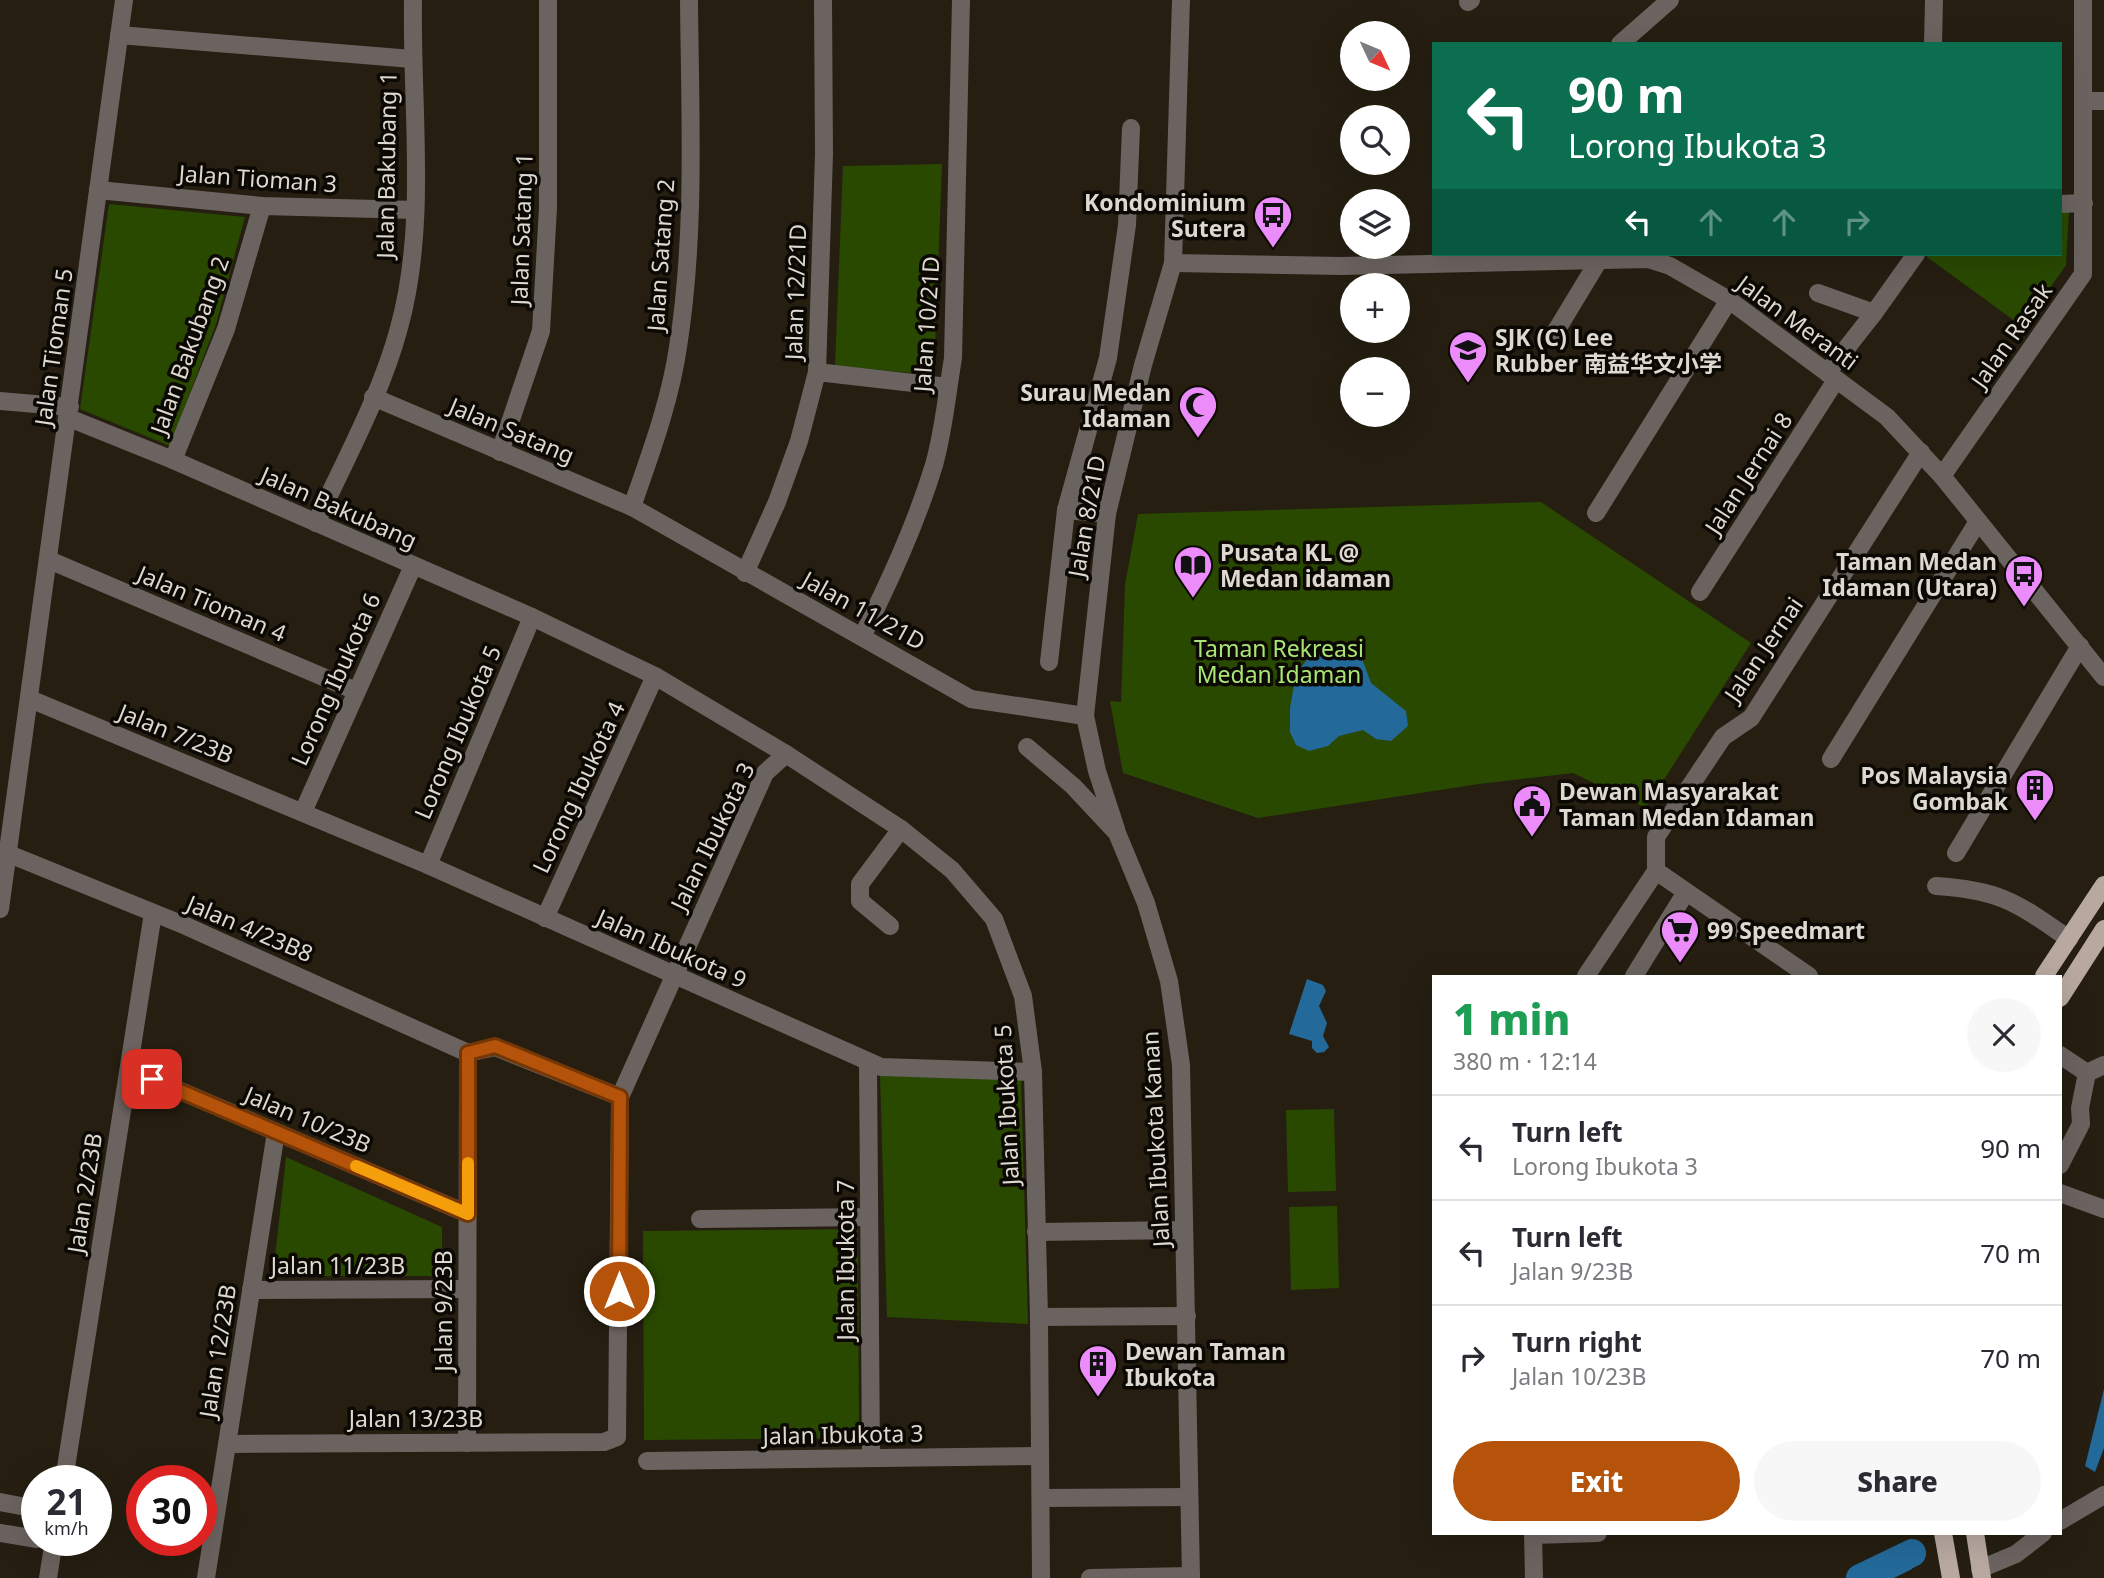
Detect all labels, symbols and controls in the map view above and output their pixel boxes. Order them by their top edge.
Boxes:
north arrow [1340,21,1410,91]
map controls [1340,21,1410,427]
text: 90 m [1568,61,1685,127]
icon: left [1453,70,1544,161]
street label: Jalan Bakubang 1 [368,71,404,261]
button: search [1340,105,1410,175]
text: Lorong Ibukota 3 [1568,124,1827,167]
street label: Jalan Satang 1 [502,152,540,308]
street label: Jalan Tioman 3 [176,156,338,199]
street label: Jalan Satang 2 [639,178,681,334]
place label: Kondominium Sutera [1084,186,1246,244]
button: layers [1340,189,1410,259]
bus stop icon: Kondominium Sutera [1252,194,1294,249]
icon: left [1619,203,1657,241]
icon: ahead [1692,203,1730,241]
icon: ahead [1765,203,1803,241]
icon: right [1838,203,1876,241]
street label: Jalan 12/21D [777,223,813,363]
street label: Jalan Bakubang 2 [141,252,236,440]
street label: Jalan 10/21D [905,255,947,395]
street label: Jalan Tioman 5 [26,266,80,430]
street label: Jalan Meranti [1729,266,1865,377]
button: + [1340,273,1410,343]
street label: Jalan Rasak [1962,275,2059,396]
place label: SJK (C) Lee Rubber 南益华文小学 [1495,321,1722,379]
school or university icon: SJK (C) Lee Rubber 南益华文小学 [1447,329,1489,384]
button: − [1340,357,1410,427]
place label: Surau Medan Idaman [1020,376,1171,434]
mosque icon: Surau Medan Idaman [1177,384,1219,439]
street label: Jalan Satang [443,388,580,471]
street label: Jalan Jernai 8 [1696,406,1799,542]
street label: Jalan 8/21D [1059,453,1112,581]
street label: Jalan Bakubang [254,457,422,556]
place label: Pusata KL @ Medan idaman [1220,536,1391,594]
library icon: Pusata KL @ Medan idaman [1172,544,1214,599]
place label: Taman Medan Idaman (Utara) [1822,545,1997,603]
bus stop icon: Taman Medan Idaman (Utara) [2003,553,2045,608]
street label: Jalan Tioman 4 [131,557,291,649]
street label: Jalan 11/21D [795,562,931,657]
street label: Lorong Ibukota 6 [283,588,387,770]
street label: Jalan Jernai [1715,590,1810,709]
park label: Taman Rekreasi Medan Idaman [1194,632,1364,690]
street label: Lorong Ibukota 5 [406,640,508,824]
street label: Jalan 7/23B [112,695,238,771]
street label: Lorong Ibukota 4 [524,696,632,878]
street label: Jalan Ibukota 3 [661,757,762,917]
place label: Pos Malaysia Gombak [1860,759,2009,817]
building icon: Pos Malaysia Gombak [2014,767,2056,822]
place label: Dewan Masyarakat Taman Medan Idaman [1559,775,1814,833]
public building icon: Dewan Masyarakat Taman Medan Idaman [1511,783,1553,838]
street label: Jalan 4/23B8 [180,886,318,969]
street label: Jalan Ibukota 9 [590,900,752,995]
supermarket icon: 99 Speedmart [1659,909,1701,964]
place label: 99 Speedmart [1707,914,1865,946]
text: 1 min [1453,990,1570,1047]
button: close [1967,998,2041,1072]
street label: Jalan Ibukota 5 [986,1024,1026,1188]
street label: Jalan Ibukota Kanan [1133,1030,1177,1250]
text: 380 m · 12:14 [1453,1045,1597,1077]
pin [122,1049,182,1109]
icon: arrive [133,1060,171,1098]
street label: Jalan 10/23B [238,1077,376,1160]
text: Turn left [1512,1114,1623,1150]
icon: left [1453,1129,1491,1167]
text: 90 m [1980,1130,2041,1166]
street label: Jalan 2/23B [58,1131,109,1257]
text: Lorong Ibukota 3 [1512,1150,1698,1182]
street label: Jalan Ibukota 7 [829,1180,861,1342]
text: Turn left [1512,1219,1623,1255]
icon: left [1453,1234,1491,1272]
text: 70 m [1980,1235,2041,1271]
street label: Jalan 11/23B [269,1249,405,1281]
street label: Jalan 9/23B [427,1250,459,1374]
position arrow [582,1254,656,1328]
text: Jalan 9/23B [1512,1255,1633,1287]
street label: Jalan 12/23B [190,1282,243,1422]
text: Turn right [1512,1324,1642,1360]
place label: Dewan Taman Ibukota [1125,1335,1286,1393]
icon: right [1453,1339,1491,1377]
text: 70 m [1980,1340,2041,1376]
building icon: Dewan Taman Ibukota [1077,1343,1119,1398]
text: Jalan 10/23B [1512,1360,1646,1392]
street label: Jalan 13/23B [347,1402,483,1434]
street label: Jalan Ibukota 3 [760,1417,924,1451]
button: Exit [1453,1441,1740,1521]
button: Share [1754,1441,2041,1521]
speed limit sign: 30 [126,1465,217,1556]
text: 21 [46,1478,87,1525]
text: km/h [44,1516,89,1540]

